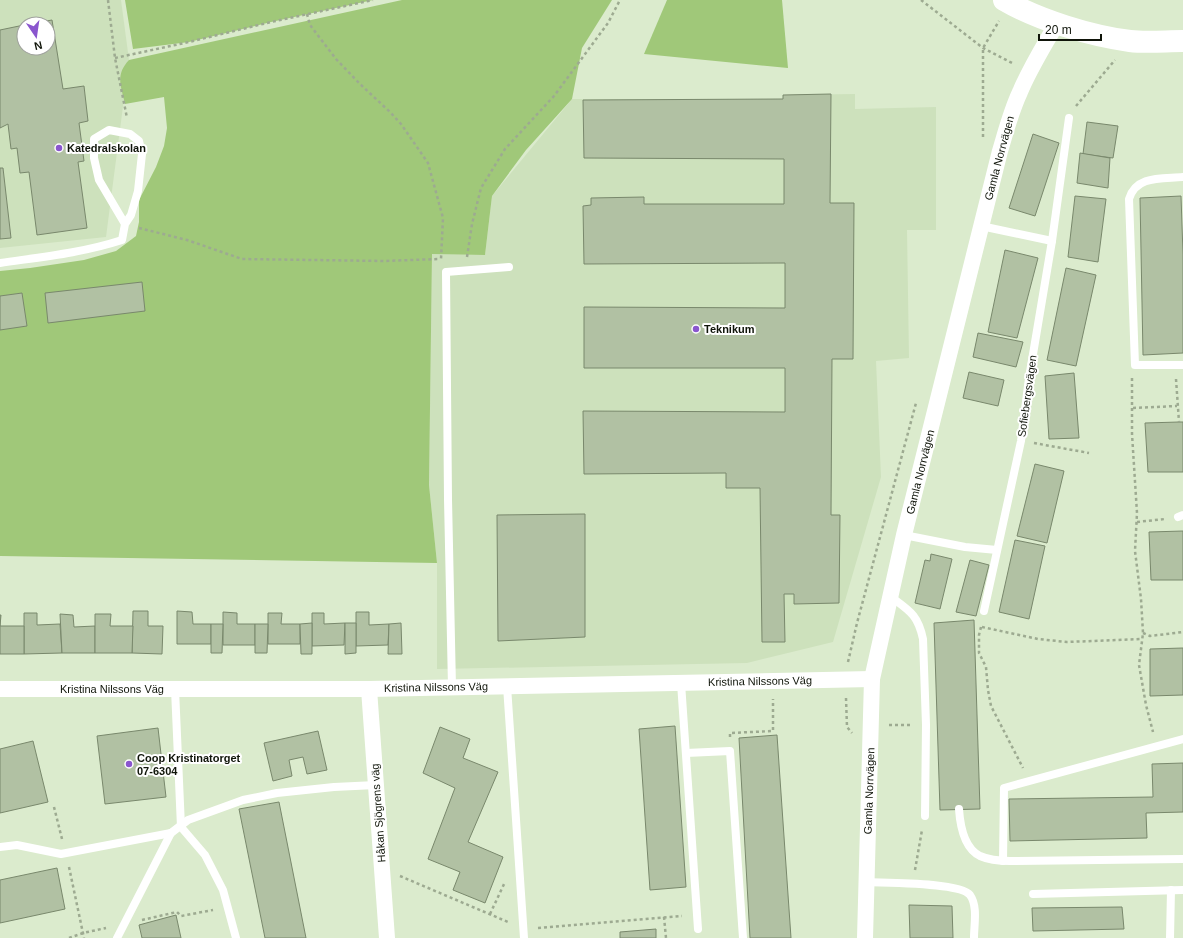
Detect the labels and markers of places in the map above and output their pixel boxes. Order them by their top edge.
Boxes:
place label: Katedralskolan [67,142,146,154]
marker: Katedralskolan [54,143,64,153]
place label: Teknikum [704,323,755,335]
marker: Teknikum [691,324,701,334]
place label: Coop Kristinatorget 07-6304 [137,752,241,777]
marker: Coop Kristinatorget 07-6304 [124,759,134,769]

